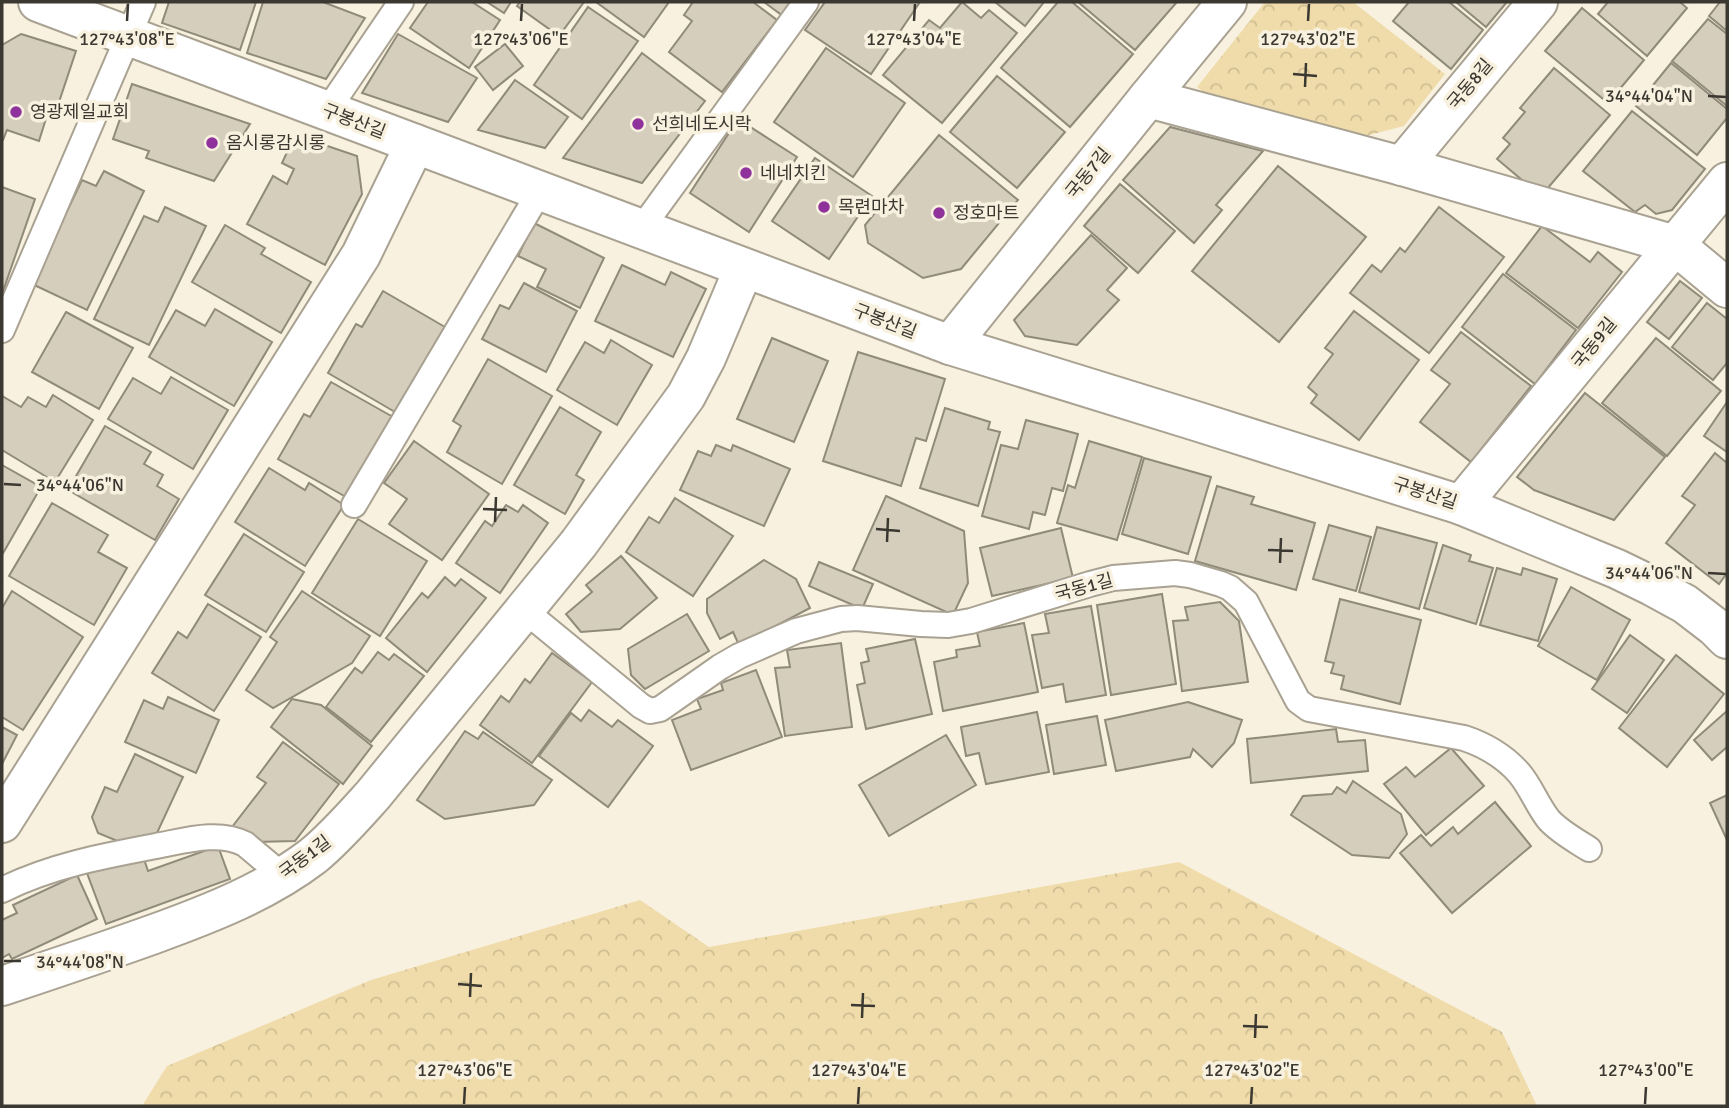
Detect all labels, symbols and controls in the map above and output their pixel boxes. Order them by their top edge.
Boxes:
text: 127°43'08"E [79,28,175,50]
text: 127°43'06"E [473,28,569,50]
text: 127°43'04"E [866,28,962,50]
text: 127°43'02"E [1260,28,1356,50]
street label: 국동8길 [1442,54,1498,114]
text: 34°44'04"N [1605,85,1693,107]
street label: 구봉산길 [319,99,389,143]
place label: 영광제일교회 [30,101,129,123]
marker: 영광제일교회 [8,104,24,120]
place label: 선희네도시락 [652,113,751,135]
marker: 선희네도시락 [630,116,646,132]
place label: 옴시롱감시롱 [226,132,325,154]
marker: 옴시롱감시롱 [204,135,220,151]
street label: 국동7길 [1061,143,1115,203]
place label: 네네치킨 [760,162,826,184]
marker: 네네치킨 [738,165,754,181]
place label: 목련마차 [838,196,905,218]
marker: 목련마차 [816,199,832,215]
place label: 정호마트 [953,202,1019,224]
marker: 정호마트 [931,205,947,221]
street label: 구봉산길 [850,299,920,343]
street label: 국동9길 [1567,313,1621,373]
street label: 구봉산길 [1390,472,1460,514]
text: 34°44'06"N [36,474,124,496]
text: 34°44'06"N [1605,562,1693,584]
street label: 국동1길 [1052,569,1116,605]
street label: 국동1길 [275,830,335,884]
text: 34°44'08"N [36,951,124,973]
text: 127°43'06"E [417,1059,513,1081]
text: 127°43'04"E [811,1059,907,1081]
text: 127°43'02"E [1204,1059,1300,1081]
text: 127°43'00"E [1598,1059,1694,1081]

